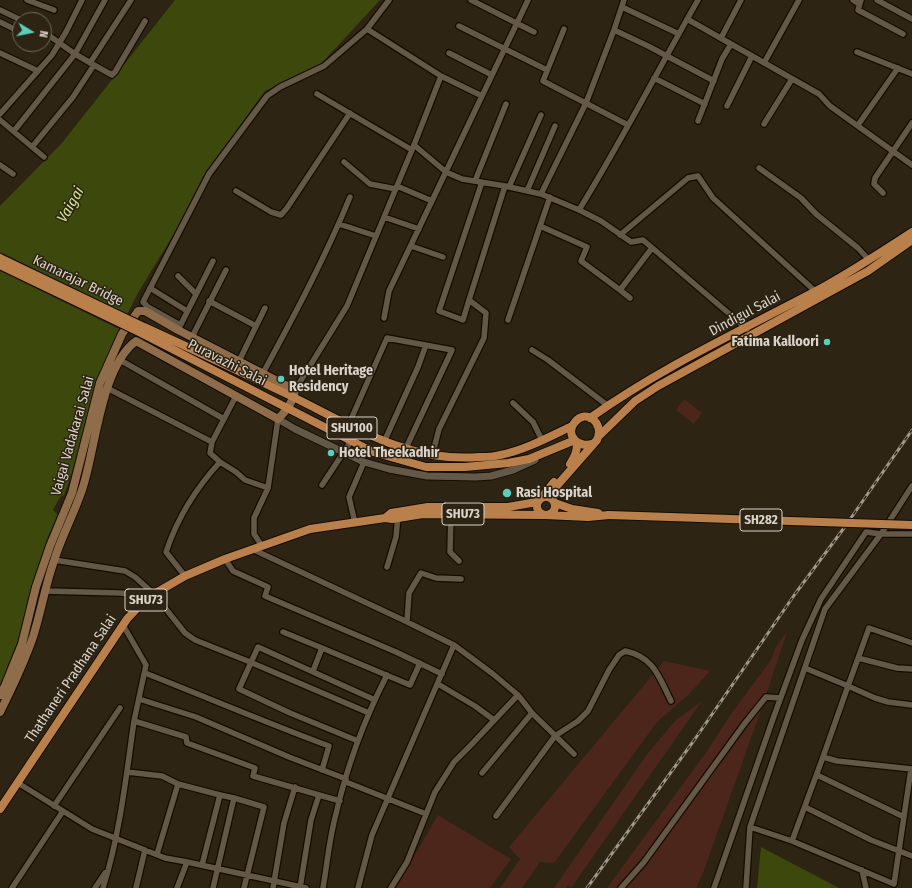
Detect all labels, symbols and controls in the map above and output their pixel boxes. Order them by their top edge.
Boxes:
north arrow [12,12,52,52]
text: N [36,30,50,38]
water label: Vaigai [54,184,88,226]
street label: Kamarajar Bridge [30,252,126,310]
street label: Dindigul Salai [706,288,784,340]
place label: Fatima Kalloori [732,334,819,350]
street label: Puravazhi Salai [185,336,269,390]
marker: Fatima Kalloori [822,337,832,347]
place label: Hotel Heritage Residency [289,363,373,396]
street label: Vaigai Vadakarai Salai [48,374,98,498]
marker: Hotel Heritage Residency [276,374,286,384]
road number: SHU100 [327,417,377,439]
place label: Hotel Theekadhir [339,445,439,461]
marker: Hotel Theekadhir [326,448,336,458]
place label: Rasi Hospital [516,485,592,501]
marker: Rasi Hospital [501,487,513,499]
road number: SHU73 [442,503,484,525]
road number: SH282 [740,509,782,531]
road number: SHU73 [125,589,167,611]
street label: Thathaneri Pradhana Salai [22,612,120,746]

